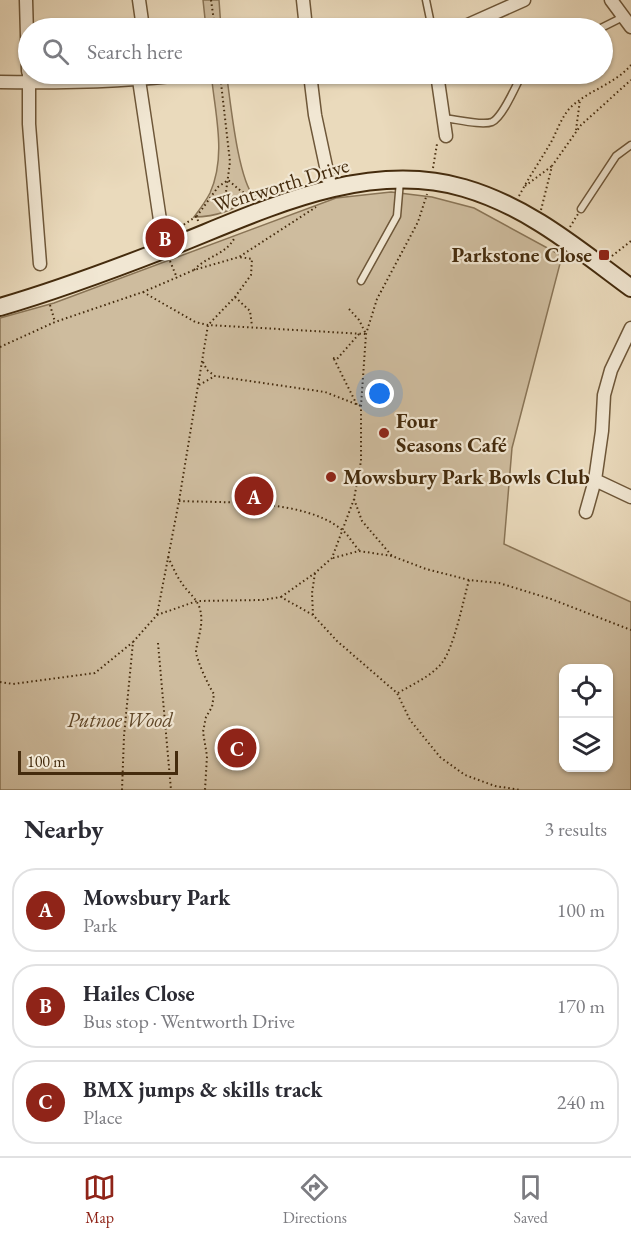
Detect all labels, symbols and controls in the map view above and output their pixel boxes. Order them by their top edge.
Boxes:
search box [18,18,613,84]
icon: search [39,35,72,68]
text: Search here [87,37,182,66]
street label: Wentworth Drive [210,151,352,218]
pin: B [146,216,184,260]
place label: Parkstone Close [451,241,592,268]
marker: Parkstone Close [597,248,611,262]
your location [365,379,394,408]
place label: Four Seasons Café [396,407,507,458]
marker: Four Seasons Café [377,426,391,440]
place label: Mowsbury Park Bowls Club [343,463,590,490]
marker: Mowsbury Park Bowls Club [324,470,338,484]
pin: A [234,474,274,518]
map controls [559,664,613,772]
button: locate [559,664,613,718]
park label: Putnoe Wood [67,706,173,733]
button: layers [559,718,613,772]
pin: C [218,726,256,771]
scale bar [18,748,178,776]
text: 100 m [27,751,66,772]
text: Nearby [24,812,104,846]
text: 3 results [544,816,607,842]
text: Mowsbury Park [83,883,230,912]
text: A [38,897,53,923]
text: 100 m [557,897,605,923]
text: Park [83,912,117,938]
text: Hailes Close [83,979,195,1008]
text: B [39,993,52,1019]
text: 170 m [557,993,605,1019]
text: Bus stop · Wentworth Drive [83,1008,295,1034]
text: BMX jumps & skills track [83,1075,322,1104]
text: C [38,1089,53,1115]
text: 240 m [557,1089,605,1115]
text: Place [83,1104,122,1130]
tab: Map [83,1171,116,1228]
tab: Directions [283,1171,347,1228]
tab: Saved [513,1171,548,1228]

